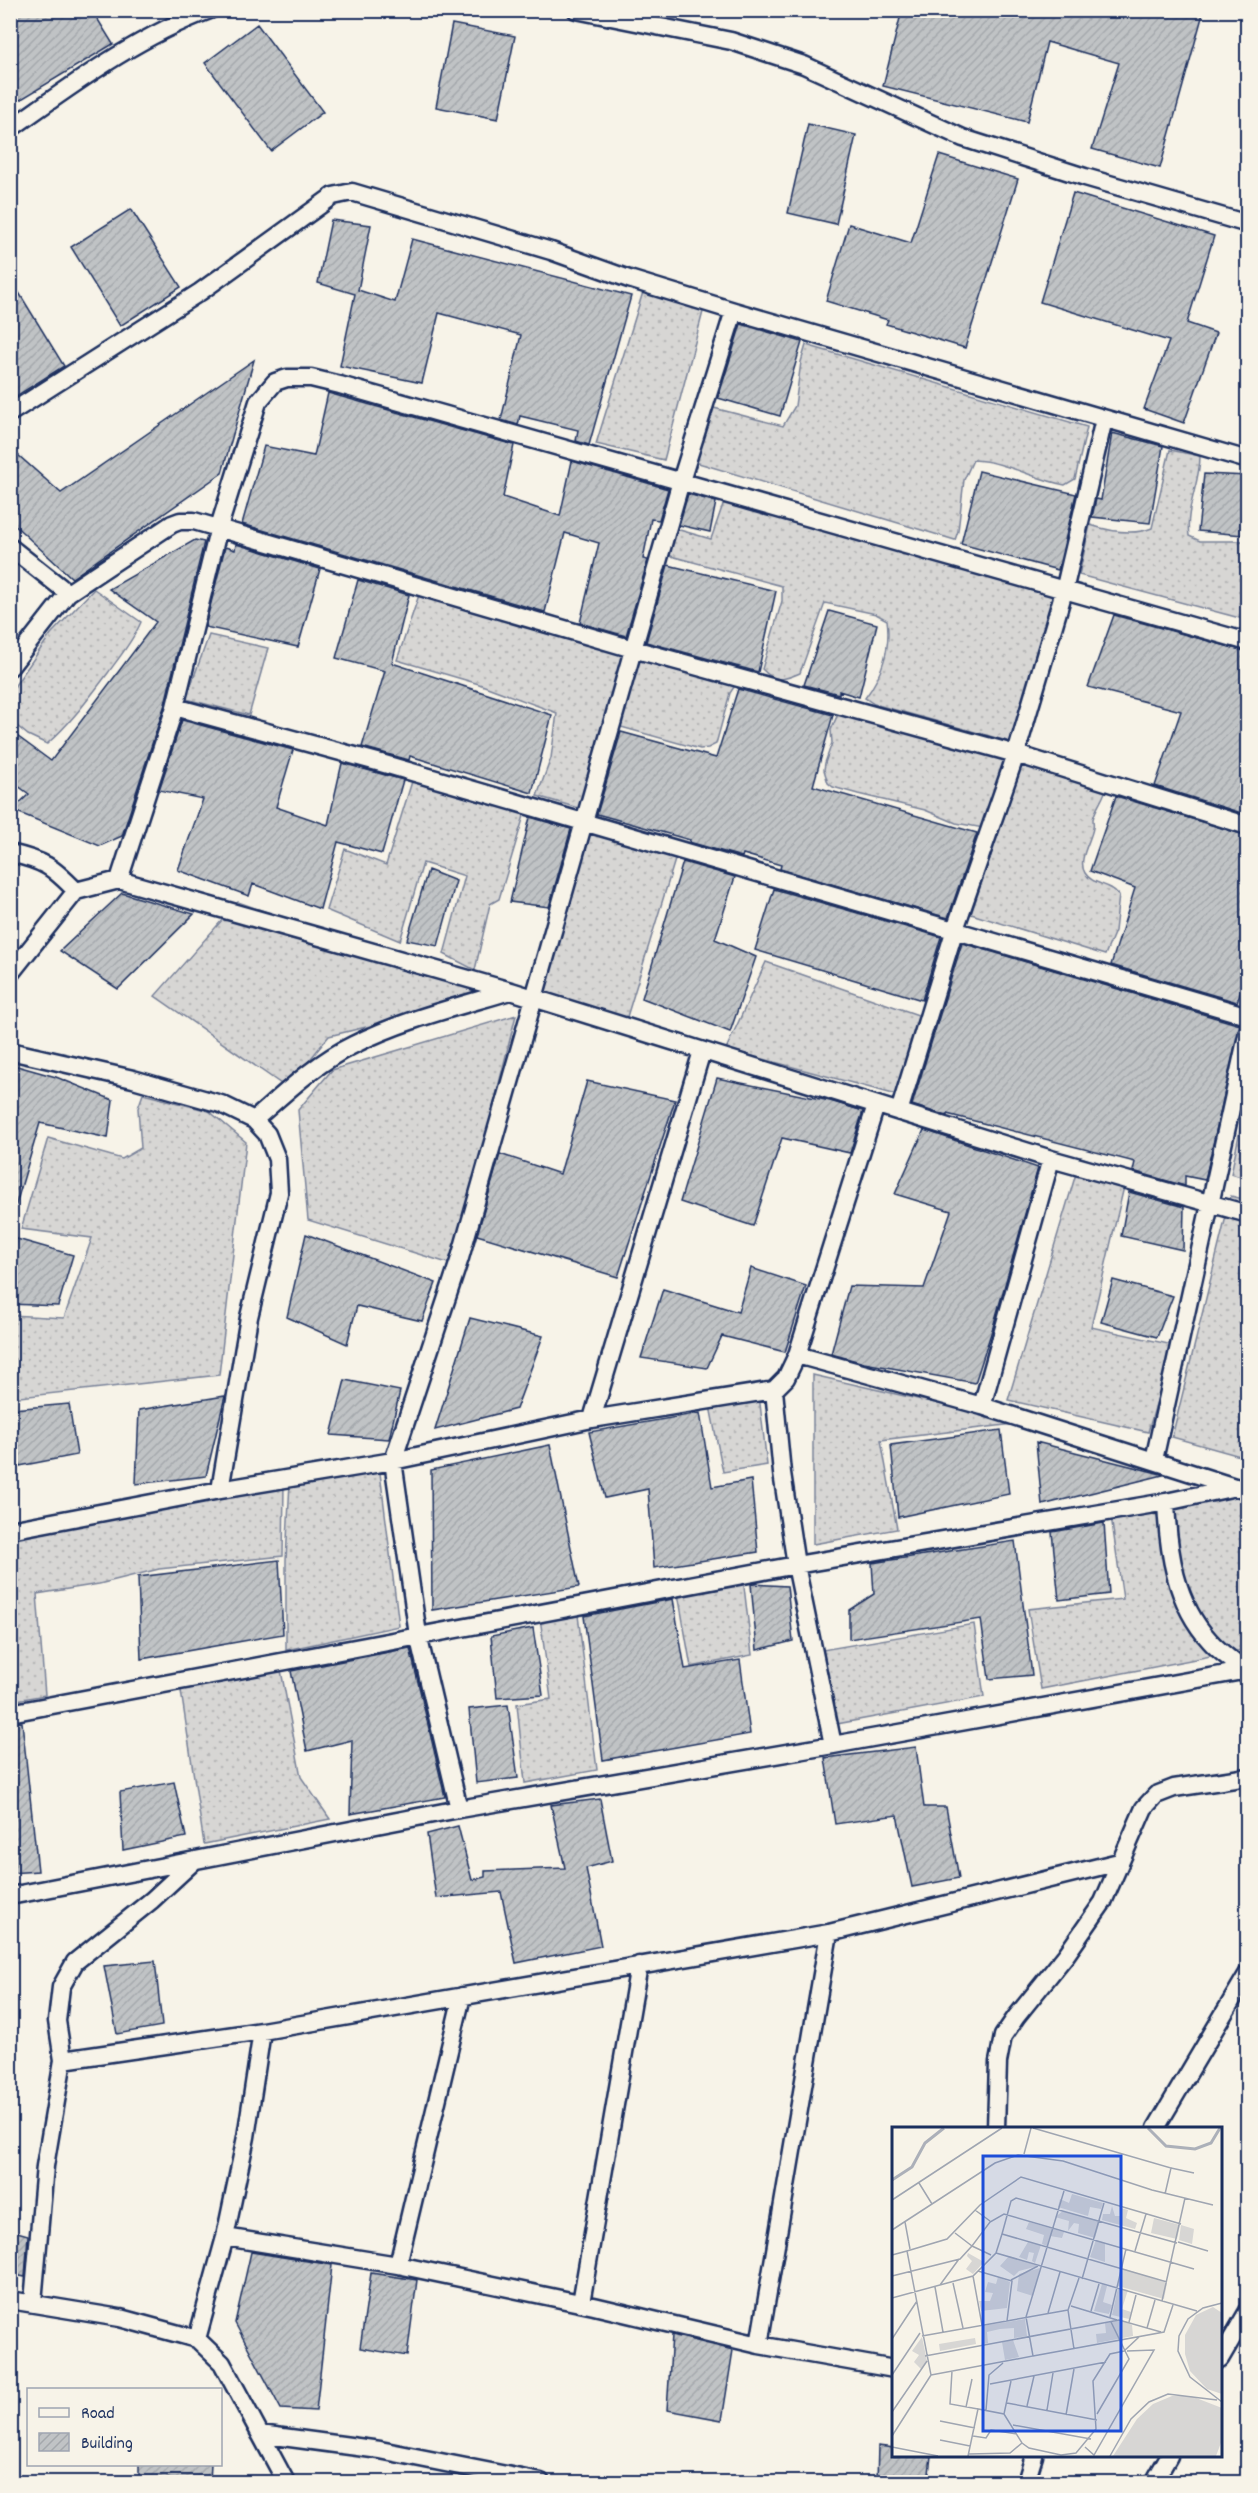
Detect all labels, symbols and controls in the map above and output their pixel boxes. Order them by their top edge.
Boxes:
inset map [892,2127,1222,2457]
legend [27,2388,222,2466]
text: Road [81,2402,115,2427]
text: Building [81,2432,133,2457]

